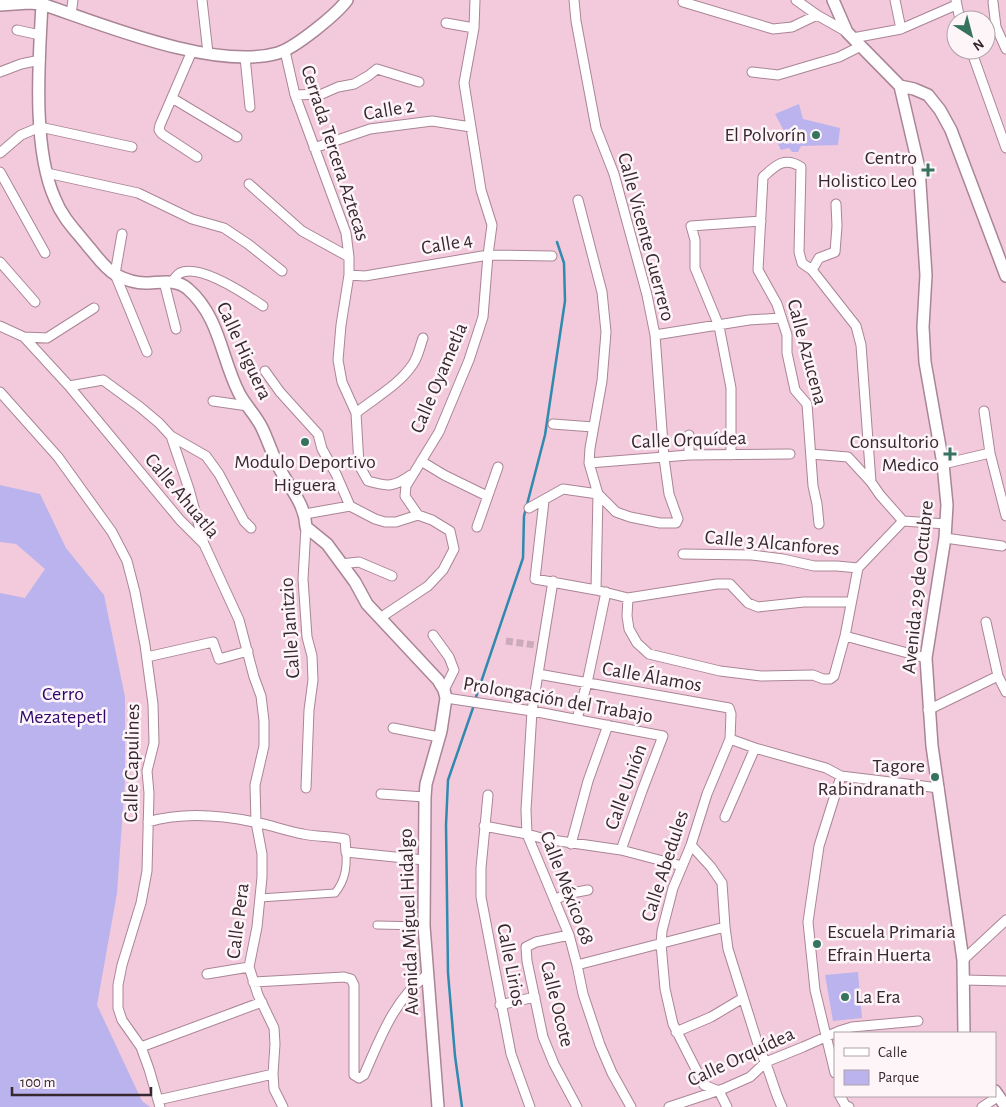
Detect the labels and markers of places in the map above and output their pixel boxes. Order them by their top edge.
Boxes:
place label: El Polvorín [724,125,806,145]
marker: El Polvorín [810,129,822,141]
place label: Centro Holistico Leo [818,148,917,191]
marker: Centro Holistico Leo [921,163,935,177]
place label: Consultorio Medico [850,432,939,475]
marker: Modulo Deportivo Higuera [299,436,311,448]
marker: Consultorio Medico [943,447,957,461]
place label: Modulo Deportivo Higuera [234,452,376,495]
place label: Tagore Rabindranath [818,756,925,799]
marker: Tagore Rabindranath [929,771,941,783]
place label: Escuela Primaria Efrain Huerta [827,922,956,965]
marker: Escuela Primaria Efrain Huerta [811,938,823,950]
place label: La Era [855,987,901,1007]
marker: La Era [839,991,851,1003]

